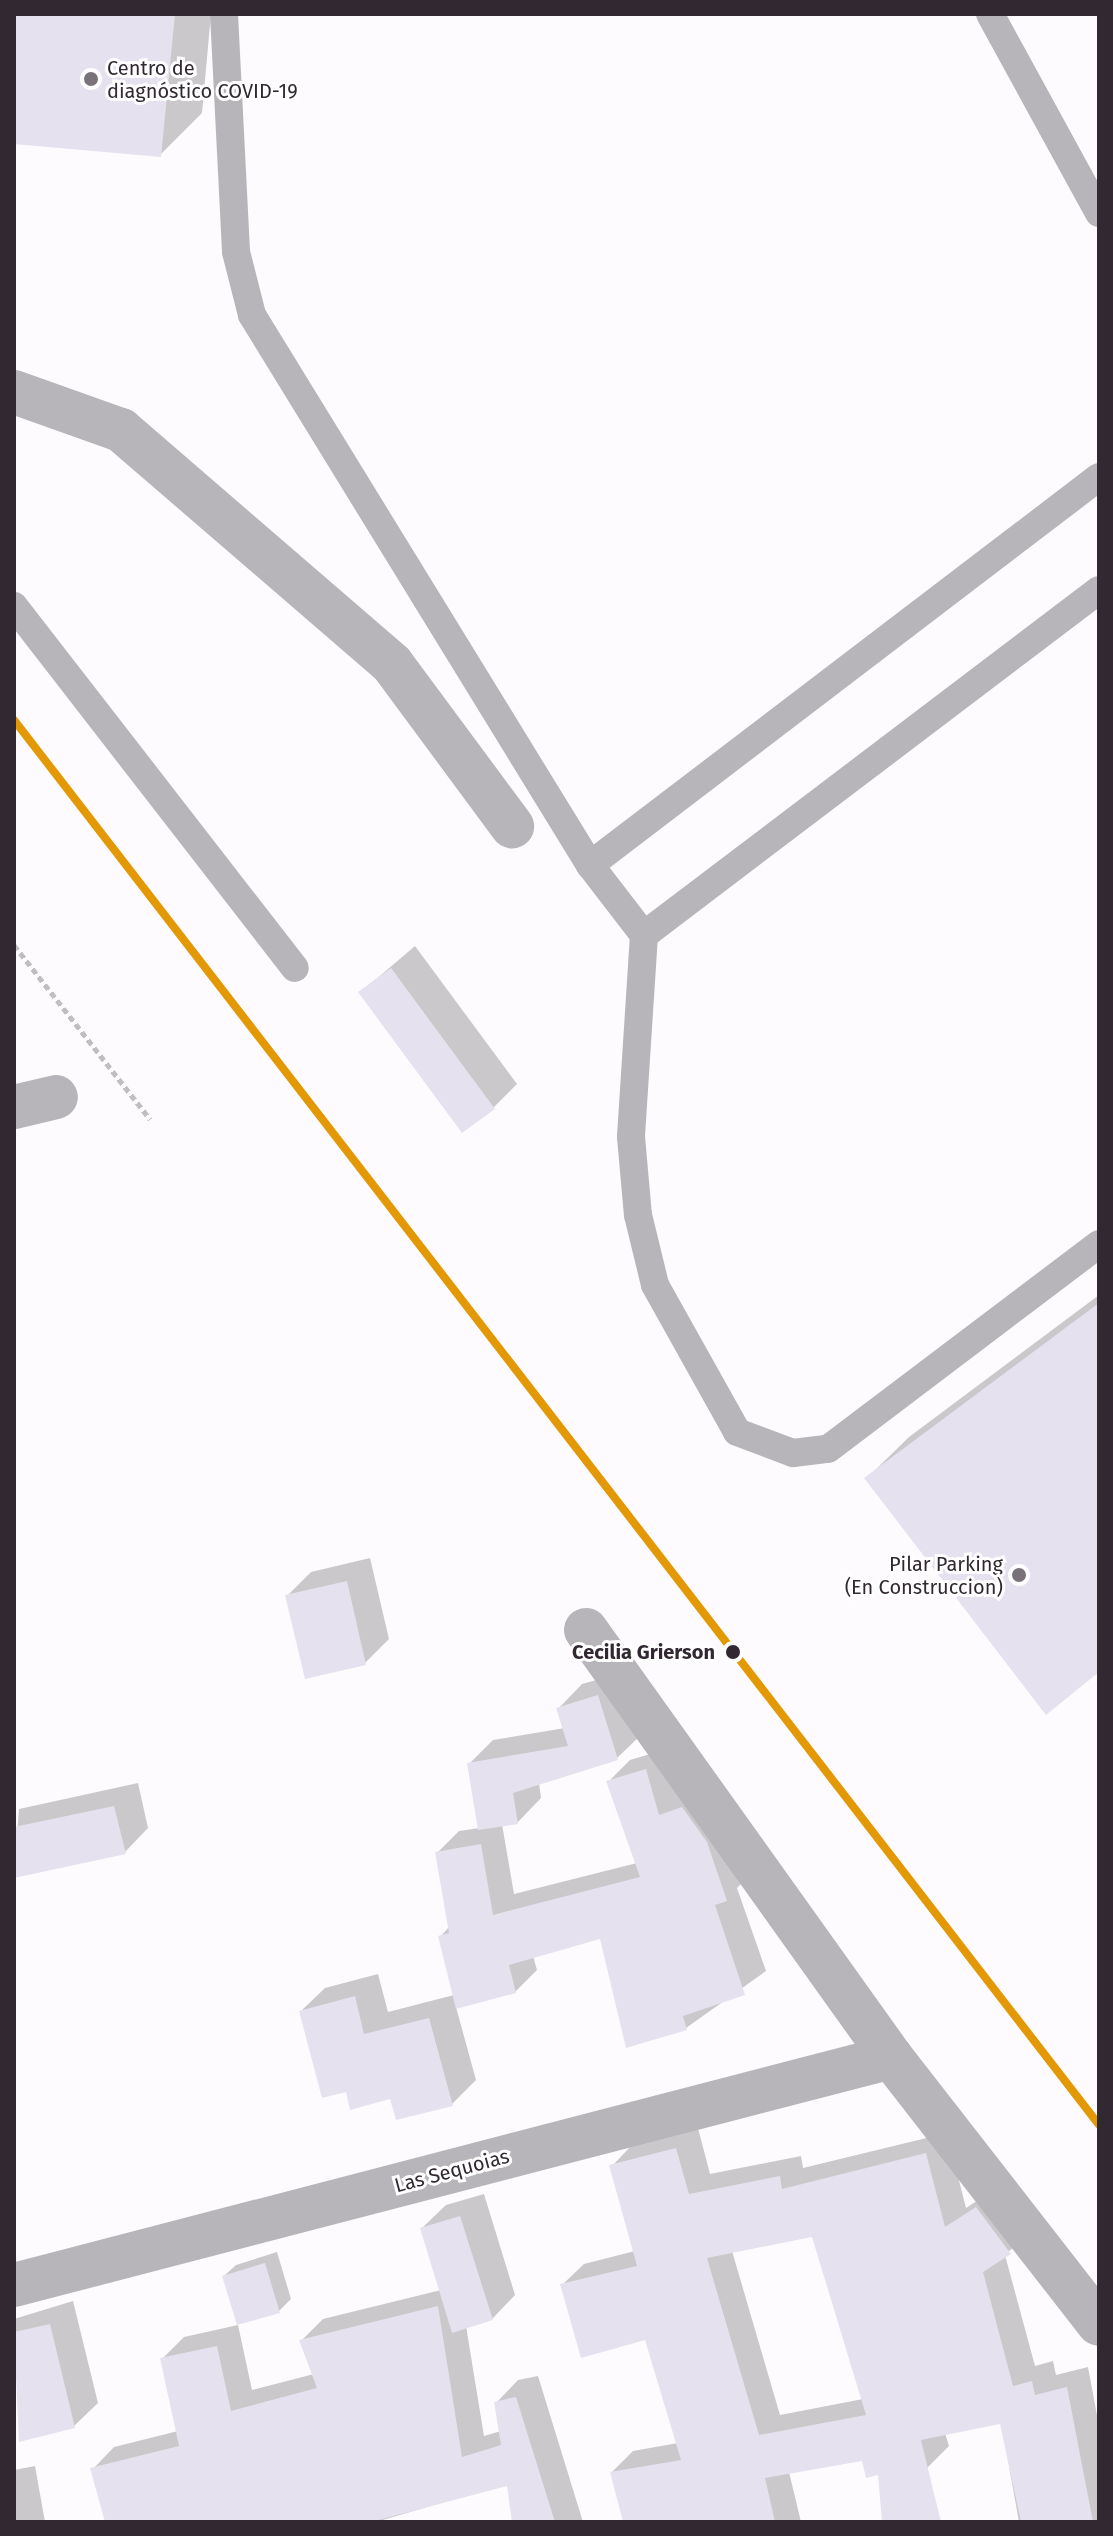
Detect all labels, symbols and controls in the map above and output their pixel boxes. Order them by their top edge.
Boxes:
place label: Centro de diagnóstico COVID-19 [107,56,298,103]
marker: Centro de diagnóstico COVID-19 [82,70,100,88]
place label: Pilar Parking (En Construccion) [845,1552,1003,1599]
marker: Pilar Parking (En Construccion) [1010,1566,1028,1584]
place label: Cecilia Grierson [572,1640,715,1664]
marker: Cecilia Grierson [722,1641,744,1663]
street label: Las Sequoias [392,2144,512,2198]

